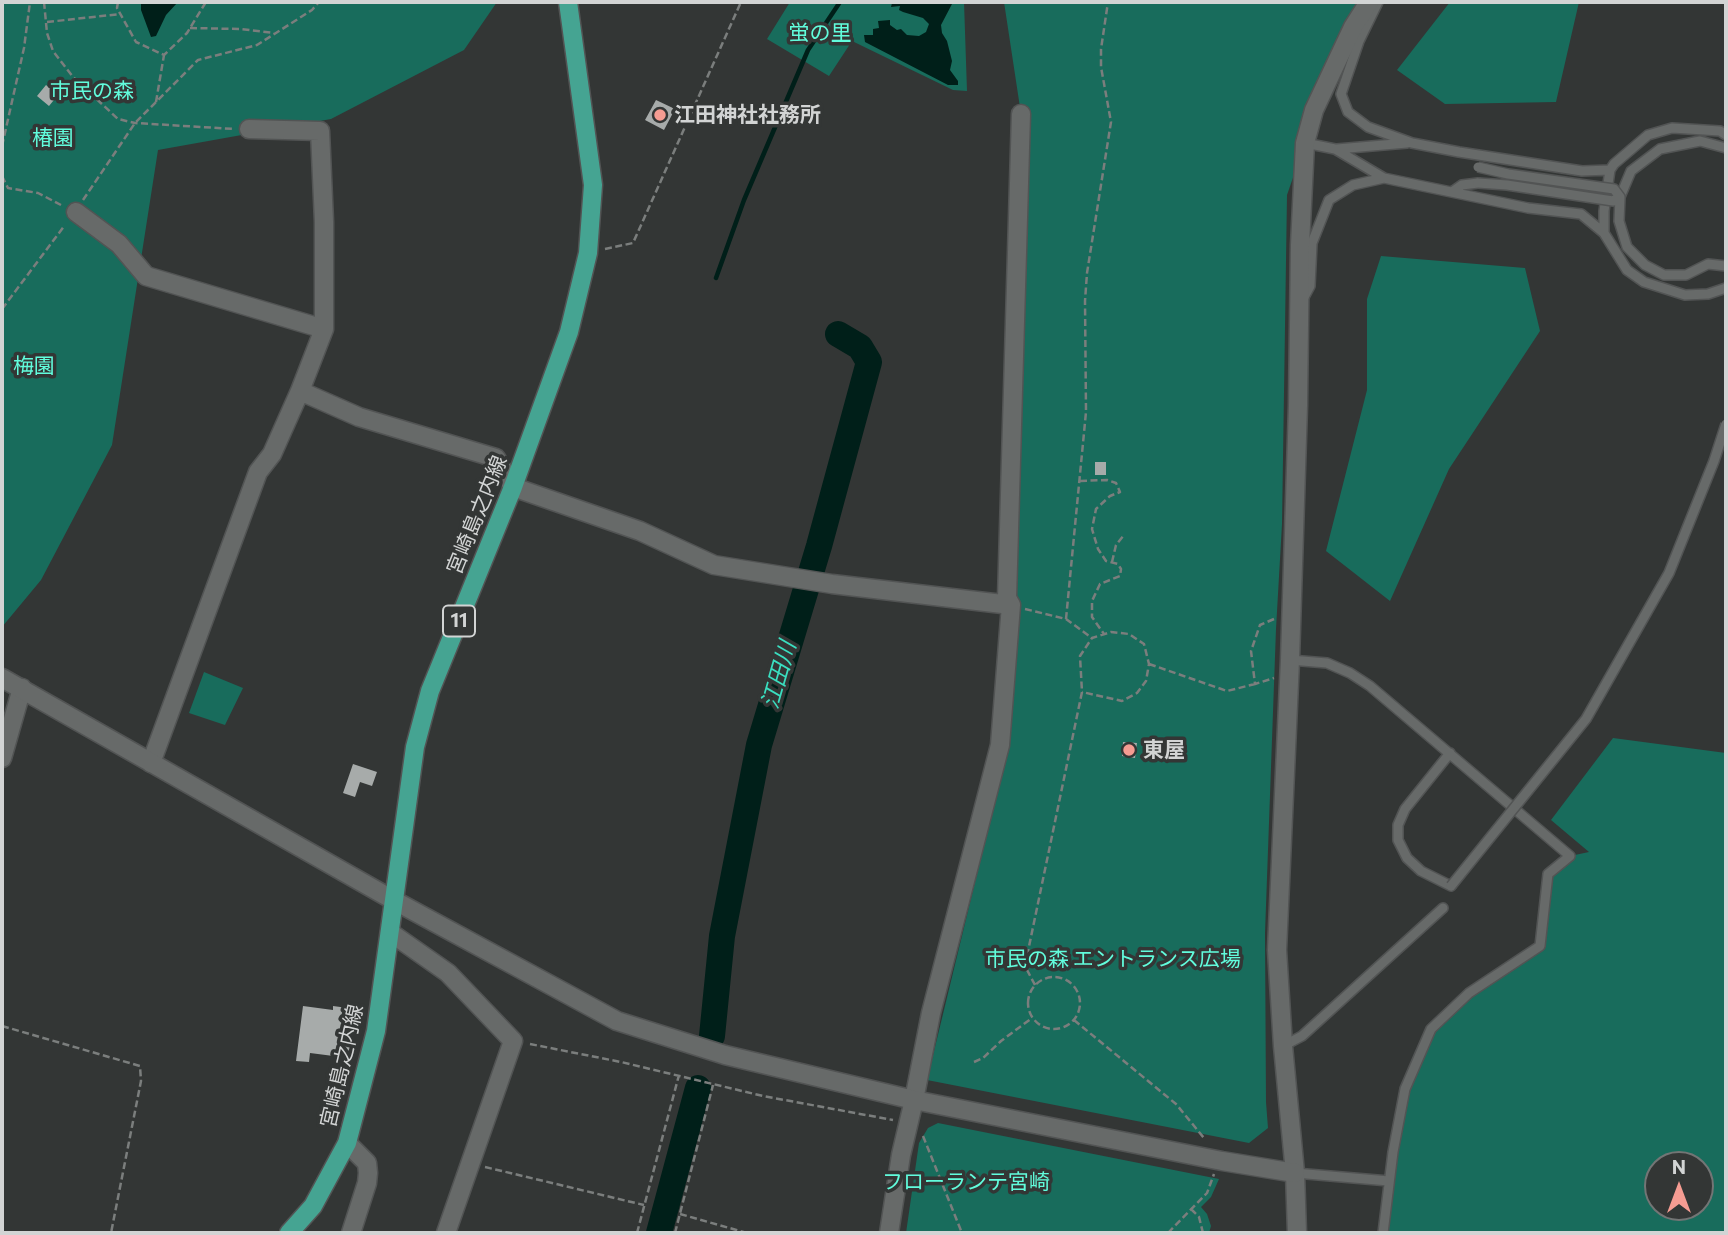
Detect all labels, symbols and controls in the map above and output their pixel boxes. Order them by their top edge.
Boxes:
park label: 蛍の里 [789,20,851,46]
park label: 市民の森 [50,78,134,104]
place label: 江田神社社務所 [674,102,821,128]
marker: 江田神社社務所 [652,107,668,123]
park label: 椿園 [32,125,74,151]
park label: 梅園 [13,353,55,379]
street label: 宮崎島之内線 [442,452,512,578]
road number: 11 [443,606,475,636]
water label: 江田川 [756,638,802,712]
place label: 東屋 [1143,737,1185,763]
marker: 東屋 [1121,742,1137,758]
park label: 市民の森 エントランス広場 [985,946,1241,972]
street label: 宮崎島之内線 [316,1002,368,1130]
north arrow [1644,1151,1714,1221]
text: N [1672,1155,1686,1178]
park label: フローランテ宮崎 [882,1169,1050,1195]

